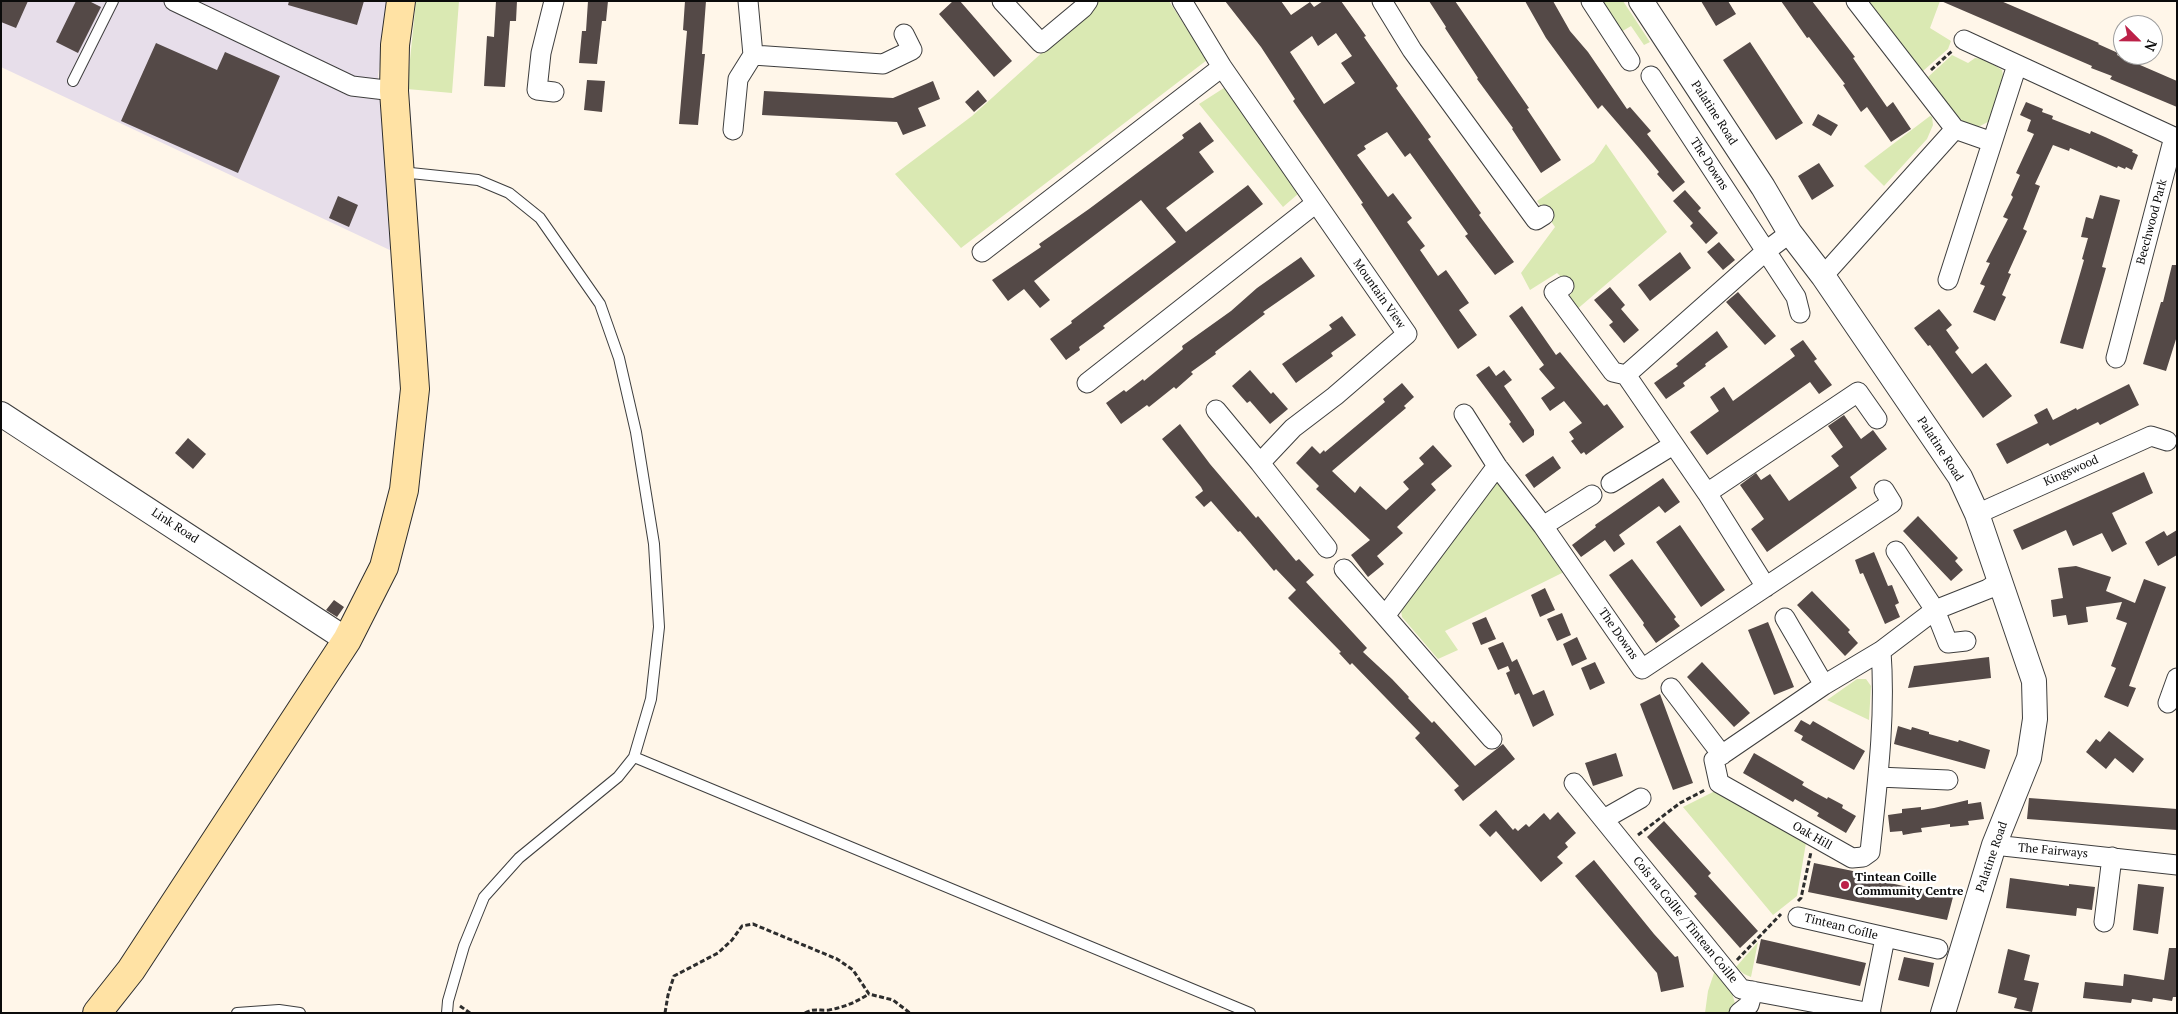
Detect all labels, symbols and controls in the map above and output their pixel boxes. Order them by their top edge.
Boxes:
north arrow [2113,15,2163,65]
text: N [2141,37,2162,54]
street label: Palatine Road [1688,78,1740,148]
street label: The Downs [1687,135,1731,193]
street label: Beechwood Park [2134,178,2170,266]
street label: Mountain View [1350,256,1408,332]
street label: Palatine Road [1914,414,1966,484]
street label: Kingswood [2041,453,2101,489]
street label: Link Road [149,505,201,547]
street label: The Downs [1595,606,1641,662]
street label: Oak Hill [1790,819,1834,853]
street label: Palatine Road [1973,820,2011,894]
street label: The Fairways [2017,841,2089,861]
street label: Coís na Coílle / Tintean Coille [1630,854,1740,986]
place label: Tintean Coille Community Centre [1855,871,1963,899]
marker: Tintean Coille Community Centre [1839,879,1851,891]
street label: Tintean Coílle [1803,911,1879,943]

